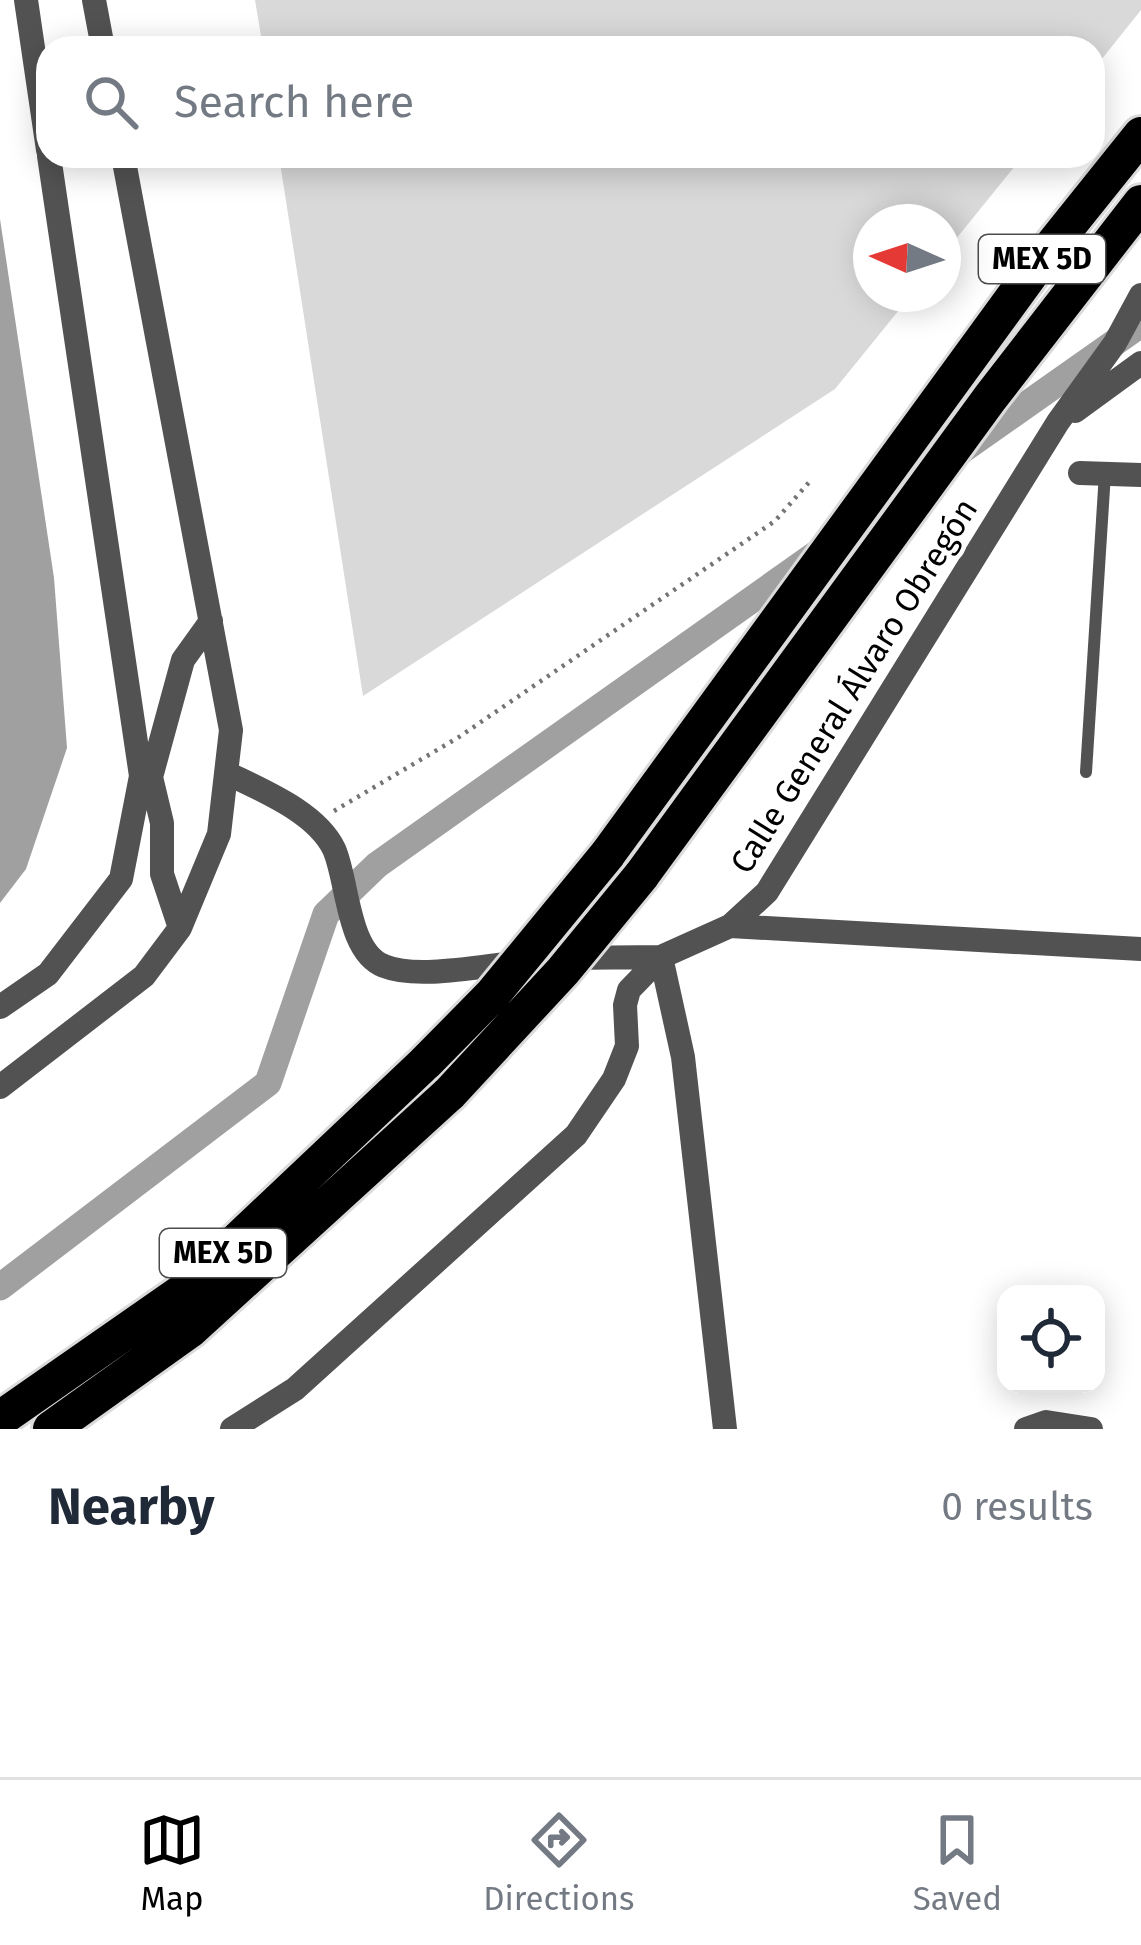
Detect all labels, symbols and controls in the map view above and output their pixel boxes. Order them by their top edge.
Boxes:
search box [36,36,1105,168]
icon: search [78,69,144,135]
text: Search here [174,75,414,129]
north arrow [853,204,961,312]
road number: MEX 5D [979,235,1105,283]
street label: Calle General Álvaro Obregón [722,491,986,881]
road number: MEX 5D [160,1229,286,1277]
map controls [997,1285,1105,1393]
button: locate [997,1285,1105,1393]
text: Nearby [48,1476,214,1538]
text: 0 results [941,1484,1093,1530]
tab: Map [139,1807,205,1919]
tab: Directions [483,1807,635,1919]
tab: Saved [913,1807,1002,1919]

